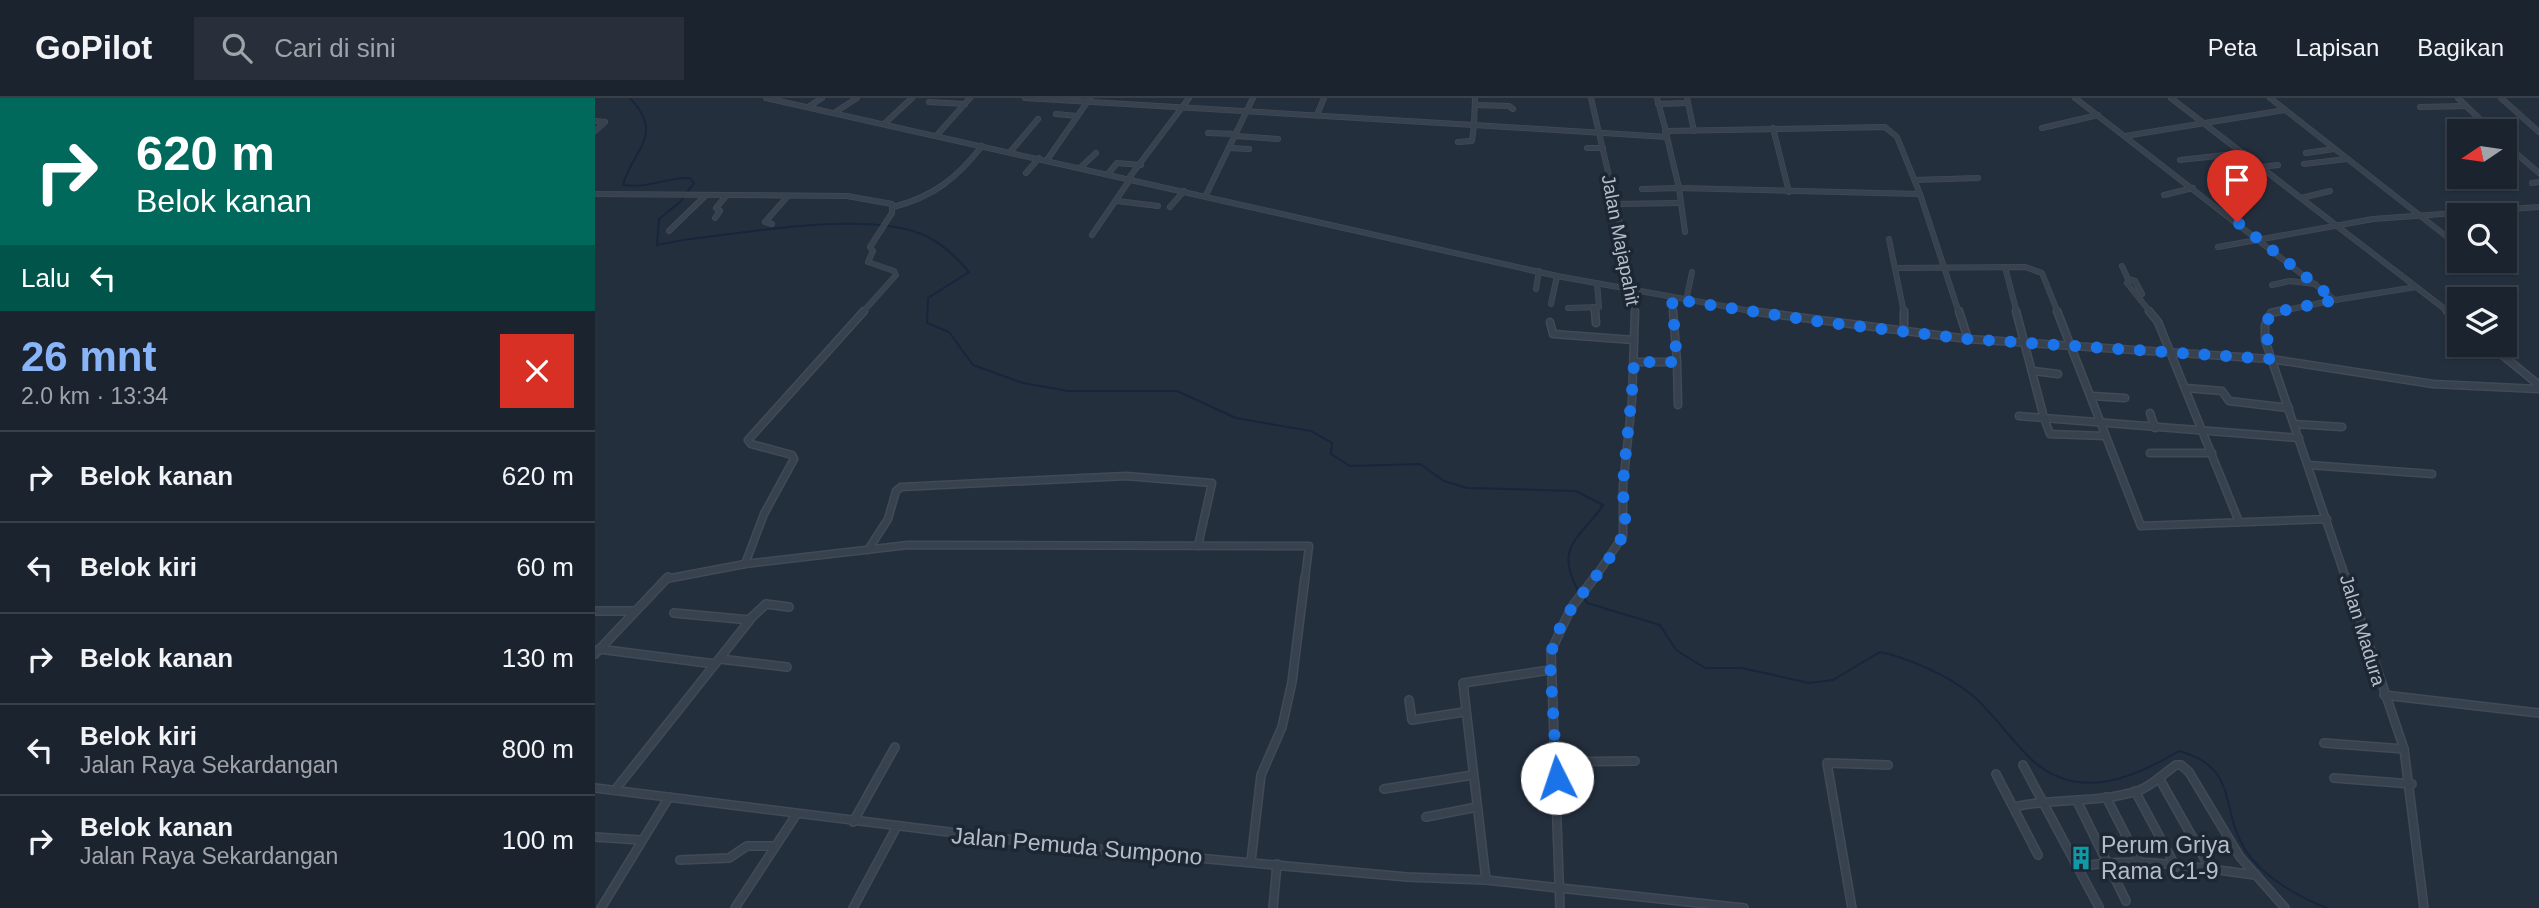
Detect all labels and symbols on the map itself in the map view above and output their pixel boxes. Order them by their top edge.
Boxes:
north arrow [2447,119,2517,189]
pin [2207,150,2267,222]
street label: Jalan Majapahit [1598,173,1644,308]
street label: Jalan Madura [2336,572,2390,689]
position arrow [1520,741,1594,815]
street label: Jalan Pemuda Sumpono [950,822,1204,870]
place label: Perum Griya Rama C1-9 [2101,832,2230,884]
building icon: Perum Griya Rama C1-9 [2067,844,2095,872]

